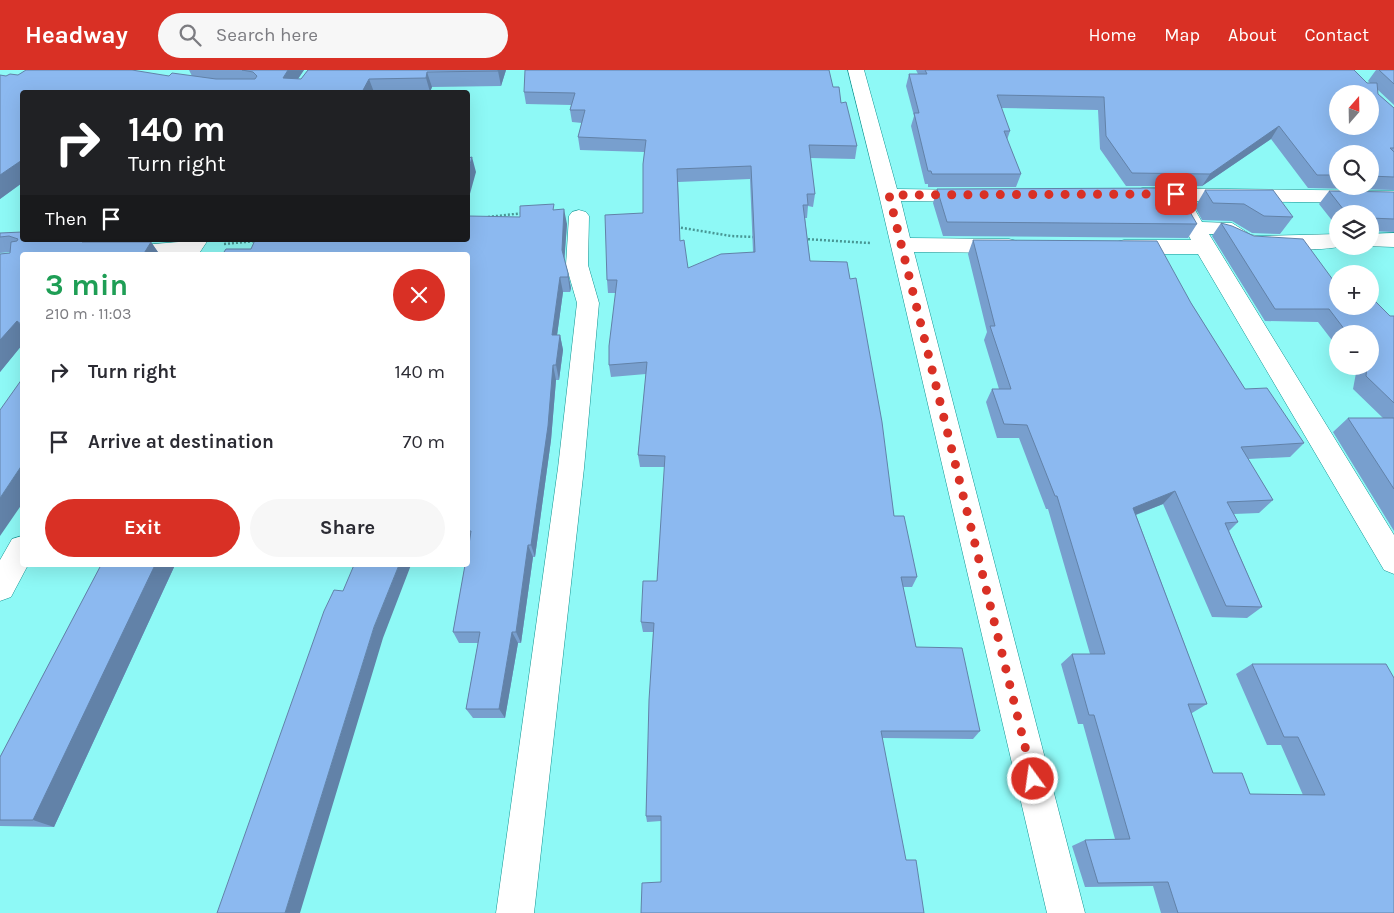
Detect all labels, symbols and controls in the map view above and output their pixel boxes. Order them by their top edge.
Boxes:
search box [158,13,508,58]
text: Headway [25,21,128,49]
icon: search [176,21,204,49]
text: Search here [216,24,318,46]
text: Home [1088,24,1136,46]
text: Map [1164,24,1200,46]
text: About [1228,24,1277,46]
text: Contact [1305,24,1369,46]
north arrow [1329,85,1379,135]
map controls [1329,85,1379,375]
text: 140 m [128,109,226,150]
icon: right [45,110,110,175]
button: search [1329,145,1379,195]
text: Turn right [128,151,226,177]
pin [1155,173,1197,215]
icon: arrive [1162,180,1190,208]
icon: arrive [97,205,125,233]
button: layers [1329,205,1379,255]
text: Then [45,208,87,230]
button: + [1329,265,1379,315]
text: 3 min [45,267,128,303]
button: close [393,269,445,321]
text: 210 m · 11:03 [45,304,132,323]
button: − [1329,325,1379,375]
icon: right [45,358,73,386]
text: Turn right [88,361,177,383]
text: 140 m [395,361,445,383]
icon: arrive [45,428,73,456]
text: Arrive at destination [88,431,274,453]
text: 70 m [403,431,445,453]
button: Exit [45,499,240,557]
button: Share [250,499,445,557]
position arrow [1006,752,1058,804]

